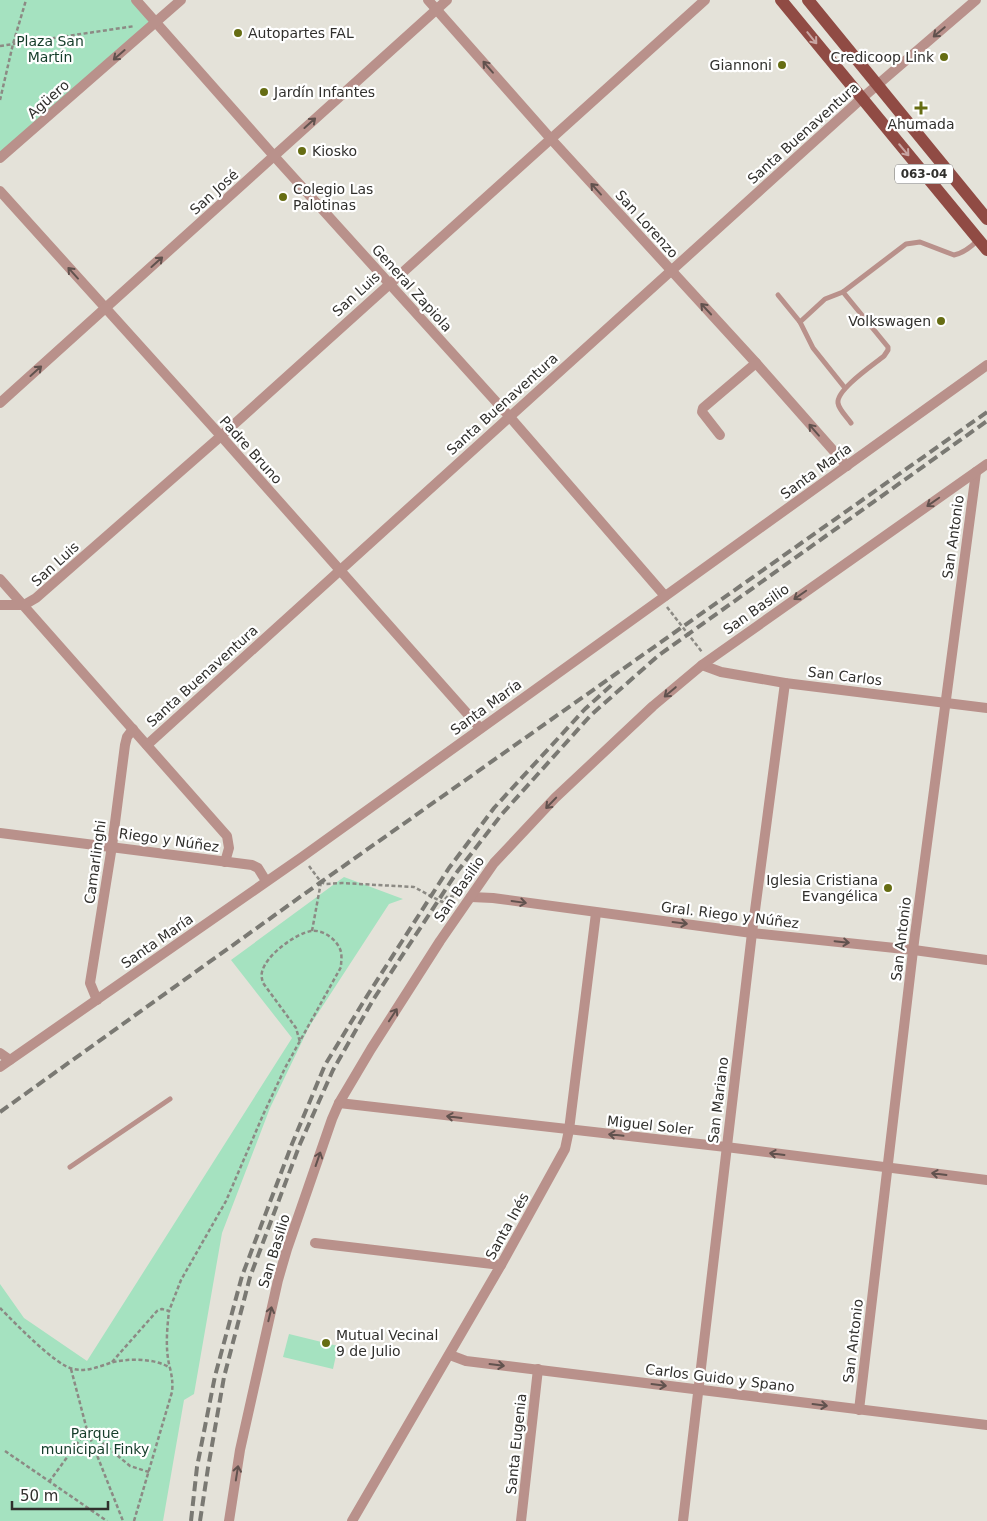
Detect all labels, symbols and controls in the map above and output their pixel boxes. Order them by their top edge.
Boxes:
place label: Autopartes FAL [248,25,354,41]
one-way arrow [933,26,946,37]
marker: Autopartes FAL [232,27,244,39]
one-way arrow [806,31,817,44]
park label: Plaza San Martín [16,33,84,65]
one-way arrow [112,49,125,60]
place label: Credicoop Link [831,49,935,65]
marker: Credicoop Link [938,51,950,63]
place label: Giannoni [710,57,772,73]
marker: Giannoni [776,59,788,71]
one-way arrow [482,61,494,74]
street label: Agüero [24,77,72,121]
street label: Santa Buenaventura [744,79,862,187]
place label: Jardín Infantes [273,84,375,100]
marker: Jardín Infantes [258,86,270,98]
marker: Ahumada [915,102,927,114]
place label: Ahumada [887,116,955,132]
one-way arrow [304,117,317,129]
place label: Kiosko [312,143,357,159]
one-way arrow [898,143,909,156]
marker: Kiosko [296,145,308,157]
road number: 063-04 [895,164,953,183]
street label: San José [187,166,241,218]
place label: Colegio Las Palotinas [293,181,373,213]
one-way arrow [590,182,602,195]
street label: San Lorenzo [612,187,682,261]
marker: Colegio Las Palotinas [277,191,289,203]
street label: General Zapiola [369,241,455,335]
one-way arrow [151,256,164,268]
one-way arrow [67,266,79,279]
street label: San Luis [329,269,383,319]
one-way arrow [700,302,712,315]
place label: Volkswagen [848,313,931,329]
marker: Volkswagen [935,315,947,327]
street label: Santa Buenaventura [443,350,561,458]
one-way arrow [30,365,43,376]
street label: Padre Bruno [216,413,286,487]
one-way arrow [809,423,820,436]
street label: Santa María [777,440,855,502]
street label: San Antonio [939,494,967,580]
one-way arrow [926,497,940,507]
street label: San Luis [28,539,82,589]
street label: San Basilio [720,581,792,637]
one-way arrow [793,590,807,600]
street label: Santa Buenaventura [143,622,261,730]
street label: San Carlos [807,664,883,688]
street label: Santa María [447,676,525,738]
one-way arrow [663,686,676,698]
one-way arrow [545,797,557,809]
street label: Camarlinghi [81,819,109,905]
street label: Riego y Núñez [118,825,220,855]
street label: San Basilio [431,853,487,925]
place label: Iglesia Cristiana Evangélica [766,872,878,904]
marker: Iglesia Cristiana Evangélica [882,882,894,894]
street label: San Antonio [888,896,914,982]
one-way arrow [511,897,527,907]
street label: Gral. Riego y Núñez [660,899,800,931]
street label: Santa María [118,910,196,972]
one-way arrow [672,919,688,929]
one-way arrow [833,937,849,947]
one-way arrow [387,1008,398,1022]
street label: San Mariano [705,1056,731,1144]
one-way arrow [447,1112,463,1122]
street label: Miguel Soler [606,1113,694,1137]
one-way arrow [608,1130,624,1140]
one-way arrow [770,1149,786,1159]
one-way arrow [314,1151,323,1167]
one-way arrow [931,1169,947,1179]
street label: Santa Inés [482,1190,532,1262]
street label: San Basilio [255,1212,293,1290]
street label: San Antonio [840,1298,866,1384]
one-way arrow [266,1306,275,1322]
place label: Mutual Vecinal 9 de Julio [336,1327,438,1359]
marker: Mutual Vecinal 9 de Julio [320,1337,332,1349]
one-way arrow [489,1360,505,1370]
street label: Carlos Guido y Spano [644,1361,796,1395]
one-way arrow [650,1380,666,1390]
street label: Santa Eugenia [503,1393,529,1495]
one-way arrow [811,1400,827,1410]
park label: Parque municipal Finky [41,1425,149,1457]
one-way arrow [232,1465,242,1481]
scale bar [12,1478,109,1510]
text: 50 m [20,1487,58,1505]

